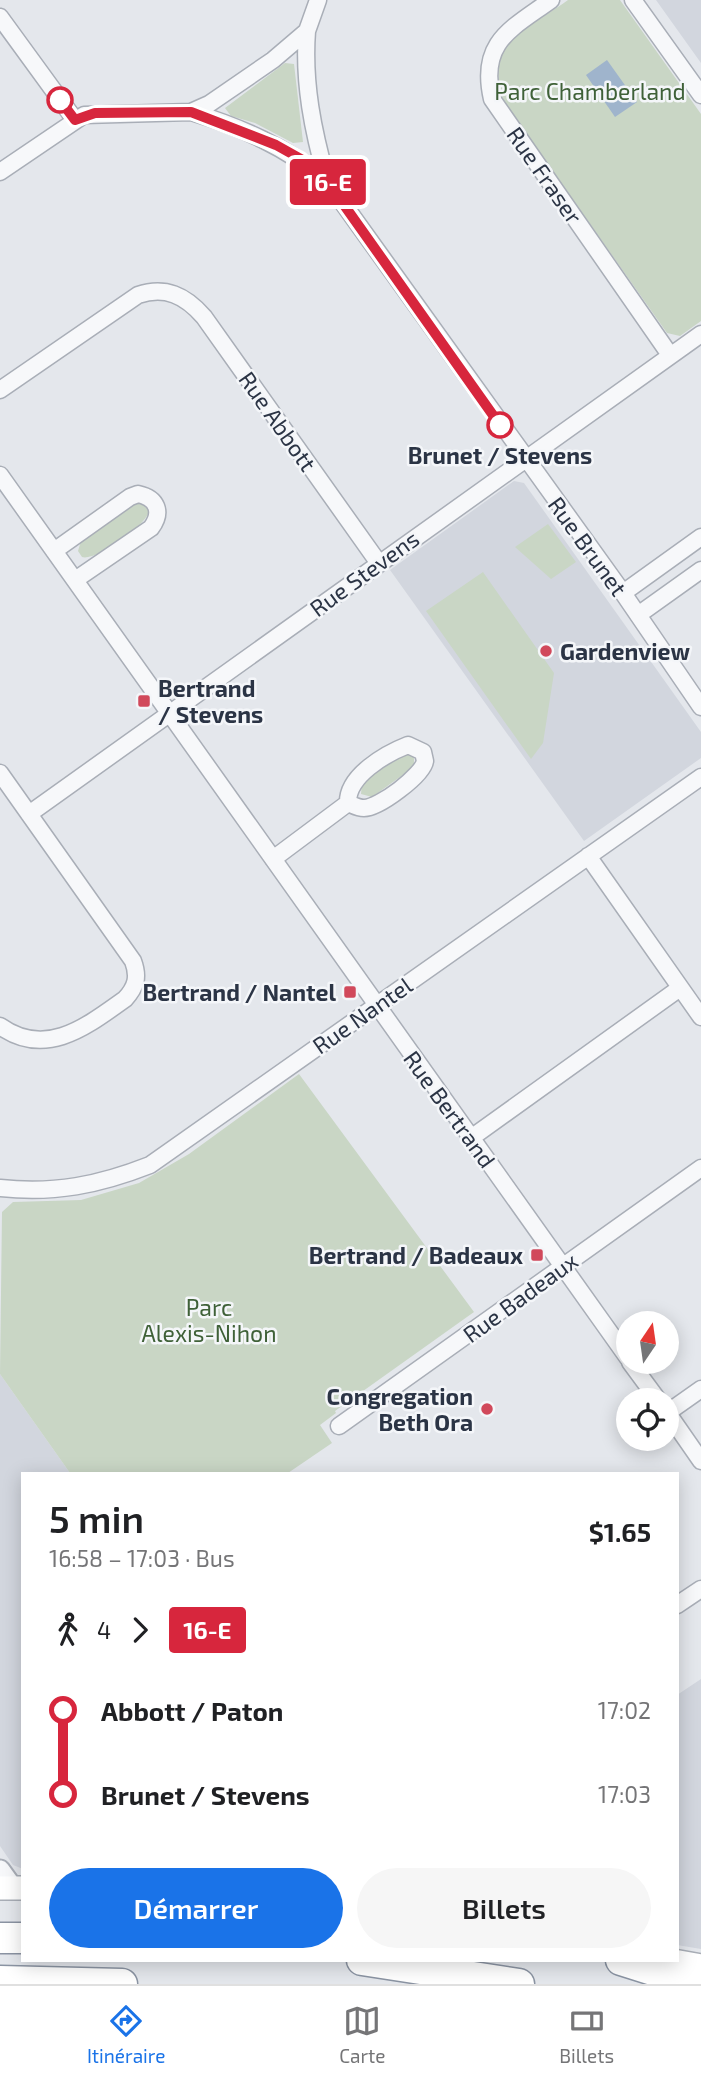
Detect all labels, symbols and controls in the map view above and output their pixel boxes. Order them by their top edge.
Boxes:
park label: Parc Chamberland [494,77,686,105]
unlabelled marker [47,87,73,113]
street label: Rue Fraser [501,121,589,229]
line badge: 16-E [279,159,377,205]
text: 16-E [304,167,352,196]
street label: Rue Abbott [233,366,323,476]
marker: Brunet / Stevens [487,412,513,438]
place label: Brunet / Stevens [408,441,592,469]
street label: Rue Brunet [543,491,634,601]
street label: Rue Stevens [304,524,424,622]
place label: Gardenview [560,637,691,665]
marker: Gardenview [538,643,554,659]
place label: Bertrand / Stevens [158,674,263,728]
marker: Bertrand / Stevens [136,693,152,709]
street label: Rue Nantel [307,970,417,1059]
place label: Bertrand / Nantel [143,978,336,1006]
marker: Bertrand / Nantel [342,984,358,1000]
street label: Rue Bertrand [398,1045,502,1173]
place label: Bertrand / Badeaux [309,1241,523,1269]
street label: Rue Badeaux [457,1246,583,1348]
marker: Bertrand / Badeaux [529,1247,545,1263]
park label: Parc Alexis-Nihon [141,1293,277,1347]
north arrow [616,1311,679,1374]
map controls [616,1311,679,1451]
place label: Congregation Beth Ora [327,1382,473,1436]
button: locate [616,1388,679,1451]
marker: Congregation Beth Ora [479,1401,495,1417]
text: 5 min [49,1495,144,1541]
text: $1.65 [589,1516,651,1547]
text: 16:58 – 17:03 · Bus [49,1544,235,1572]
icon: walk [49,1611,87,1649]
icon: forward [121,1611,159,1649]
text: 16-E [183,1615,232,1644]
text: 4 [97,1616,111,1644]
text: Abbott / Paton [101,1695,283,1726]
text: 17:02 [598,1696,651,1724]
text: Brunet / Stevens [101,1779,310,1810]
text: 17:03 [598,1780,651,1808]
button: Démarrer [49,1868,343,1948]
button: Billets [357,1868,651,1948]
tab: Itinéraire [87,2002,165,2067]
tab: Carte [339,2002,385,2067]
tab: Billets [559,2002,614,2067]

